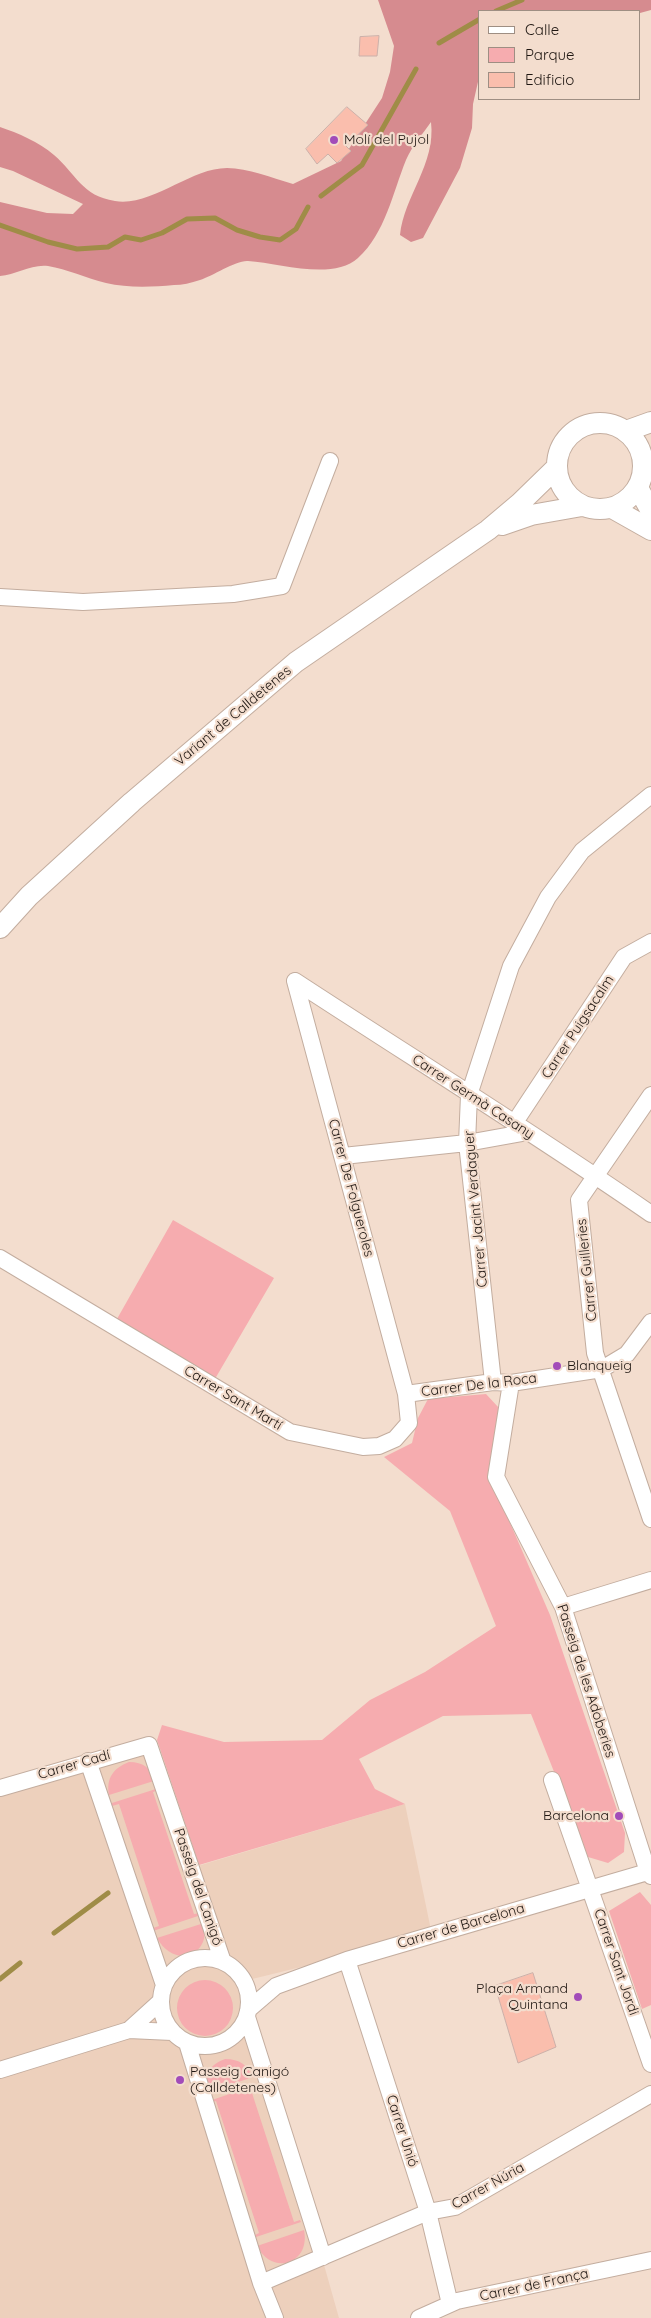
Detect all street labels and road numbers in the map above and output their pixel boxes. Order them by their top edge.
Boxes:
street label: Variant de Calldetenes [171,662,295,770]
street label: Carrer Puigsacalm [538,972,618,1082]
street label: Carrer Germà Casany [409,1051,537,1143]
street label: Carrer De Folgueroles [325,1117,377,1259]
street label: Carrer Jacint Verdaguer [461,1130,491,1288]
street label: Carrer Guilleries [573,1218,601,1322]
street label: Carrer Sant Martí [181,1362,285,1434]
street label: Carrer De la Roca [420,1370,538,1400]
street label: Passeig de les Adoberies [553,1602,619,1760]
street label: Carrer Cadí [36,1747,112,1783]
street label: Passeig del Canigó [170,1826,226,1948]
street label: Carrer de Barcelona [396,1900,526,1952]
street label: Carrer Sant Jordi [590,1907,642,2017]
street label: Carrer Unió [382,2093,422,2169]
street label: Carrer Núria [449,2159,527,2213]
street label: Carrer de França [478,2265,590,2305]

